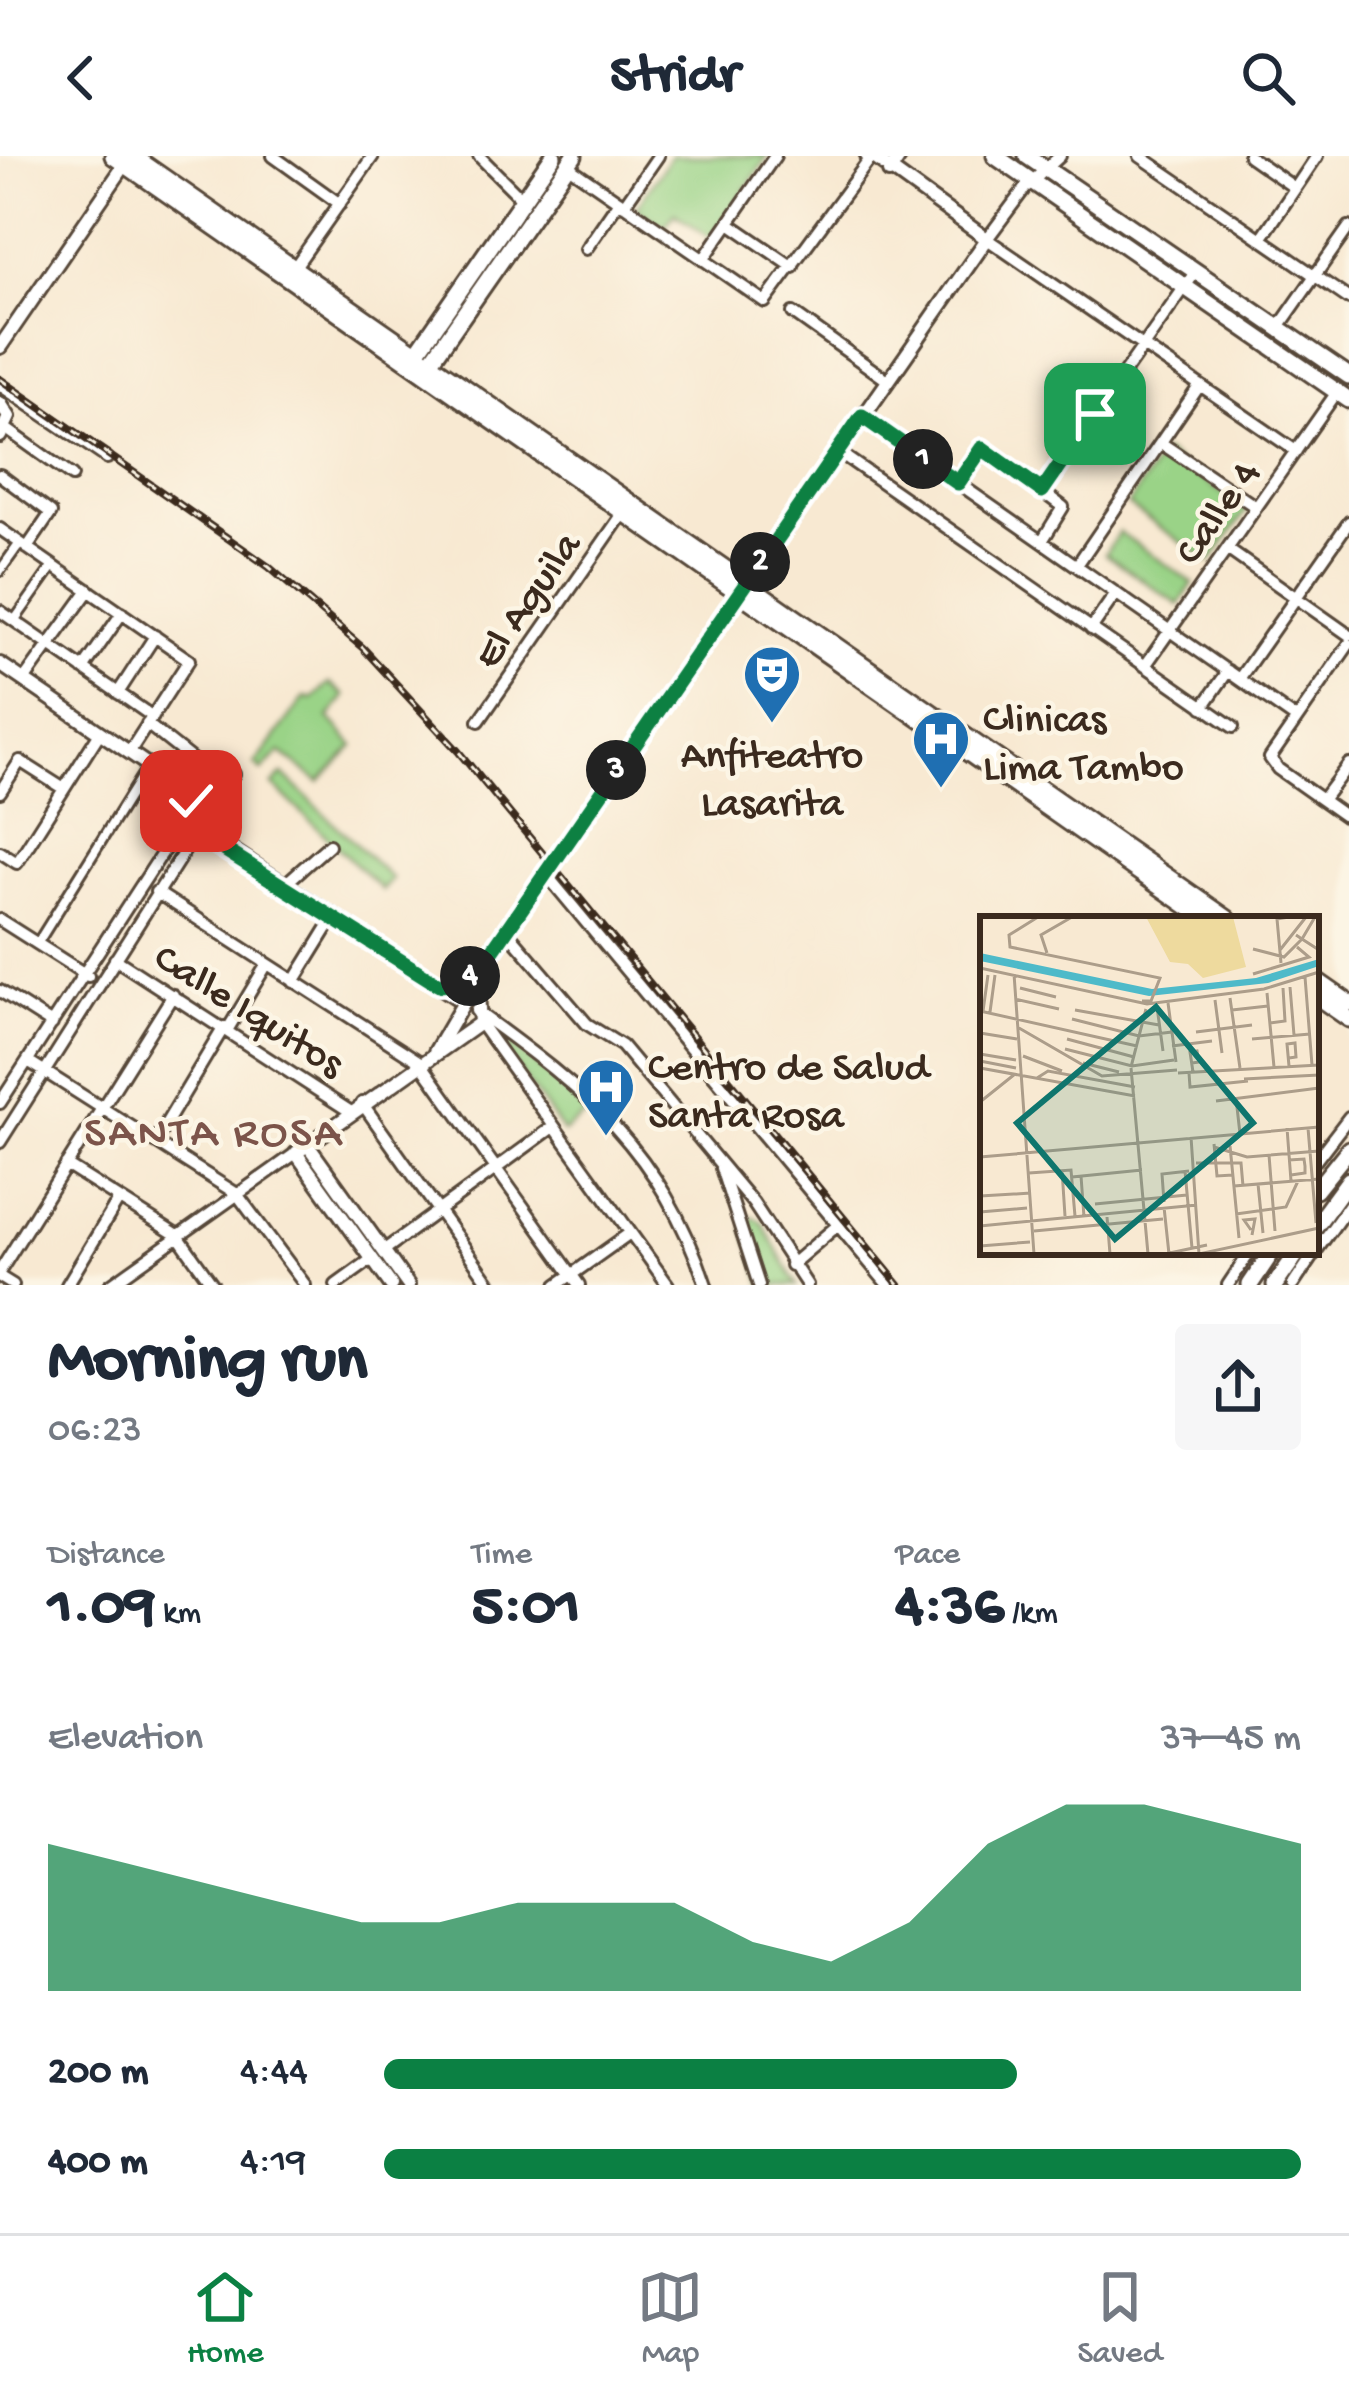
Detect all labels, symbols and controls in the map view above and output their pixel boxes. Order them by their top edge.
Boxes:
icon: back [48,45,114,111]
icon: search [1235,45,1301,111]
text: Stridr [610,46,739,110]
pin [1044,363,1146,465]
icon: arrive [1062,381,1128,447]
pin: 1 [893,429,953,489]
text: 1 [916,440,930,478]
street label: Calle 4 [1167,453,1274,576]
street label: El Aguila [466,523,596,680]
pin: 2 [730,532,790,592]
text: 2 [752,543,768,581]
theatre icon: Anfiteatro Lasarita [741,643,803,725]
place label: Clinicas Lima Tambo [983,698,1184,795]
hospital icon: Clinicas Lima Tambo [910,708,972,790]
place label: Anfiteatro Lasarita [681,734,863,831]
pin: 3 [586,740,646,800]
pin [140,750,242,852]
text: 3 [607,751,625,789]
icon: check [158,768,224,834]
inset map [980,916,1319,1255]
street label: Calle Iquitos [143,936,352,1092]
pin: 4 [440,946,500,1006]
text: 4 [462,957,478,995]
place label: Centro de Salud Santa Rosa [648,1046,932,1143]
hospital icon: Centro de Salud Santa Rosa [575,1056,637,1138]
district label: SANTA ROSA [84,1109,344,1162]
button: share [1175,1324,1301,1450]
text: Morning run [48,1325,367,1403]
text: 06:23 [48,1409,142,1455]
text: Distance [48,1537,165,1575]
text: Time [472,1537,532,1575]
text: Pace [895,1537,960,1575]
text: 1.09 [48,1575,155,1645]
text: 5:01 [472,1575,580,1645]
text: 4:36 [895,1575,1004,1645]
text: km [155,1596,201,1634]
text: /km [1004,1596,1058,1634]
text: Elevation [48,1717,203,1763]
text: 37–45 m [1161,1717,1301,1763]
text: 200 m [48,2051,148,2097]
text: 4:44 [240,2051,308,2097]
text: 400 m [48,2141,148,2187]
text: 4:19 [240,2141,306,2187]
tab: Home [187,2264,263,2374]
tab: Map [637,2264,703,2374]
tab: Saved [1077,2264,1162,2374]

